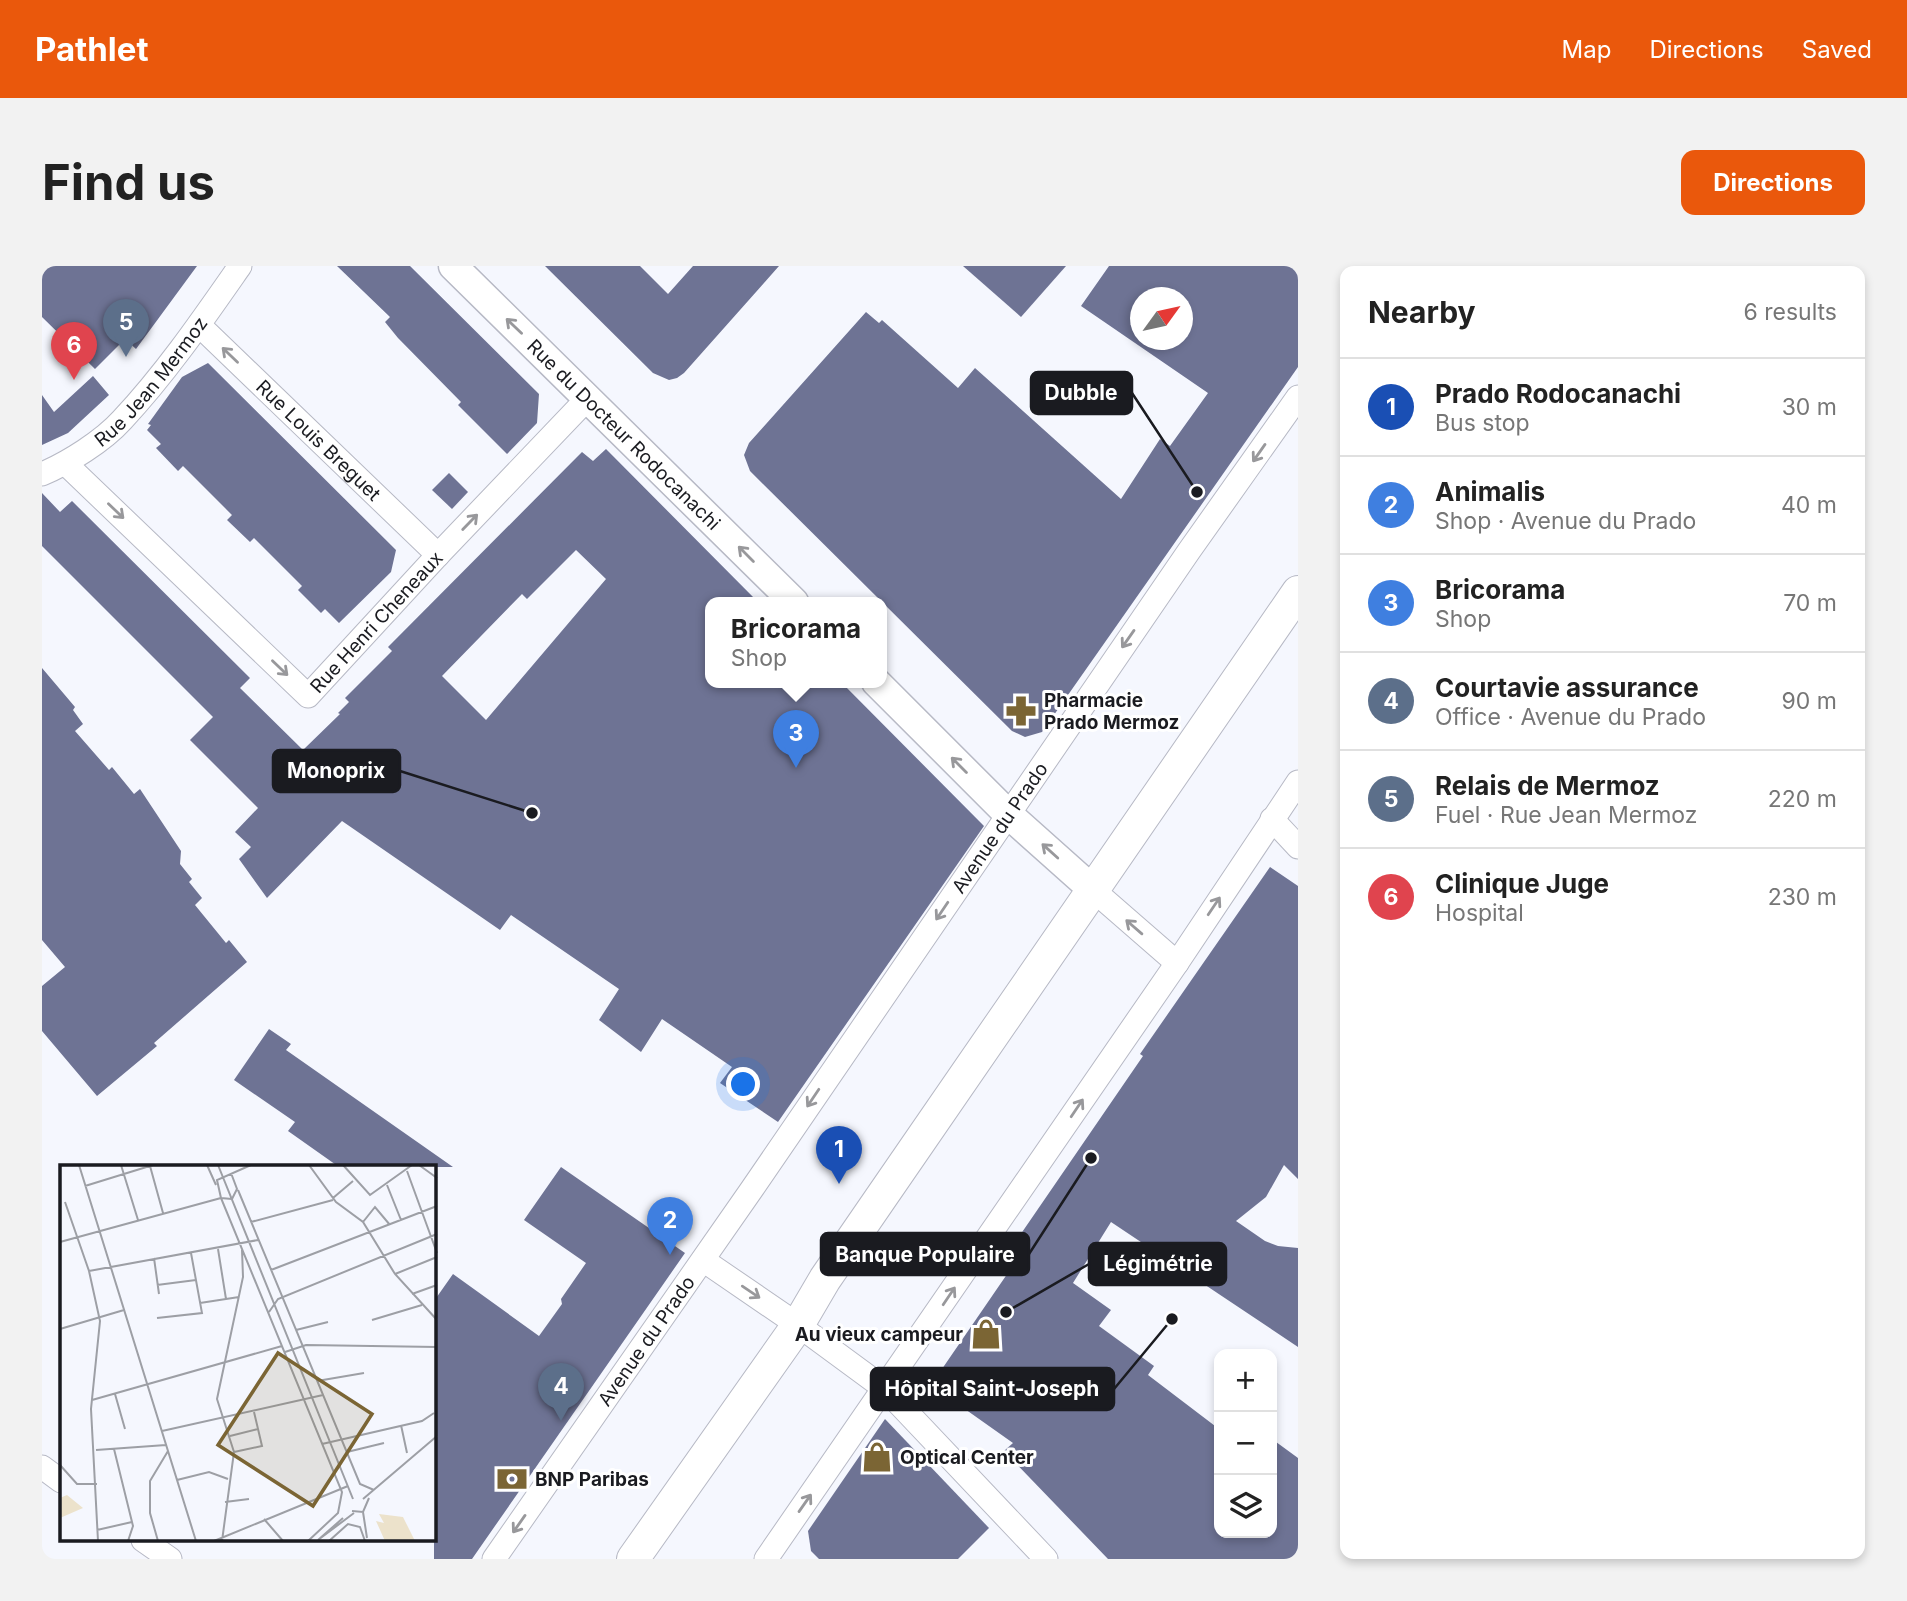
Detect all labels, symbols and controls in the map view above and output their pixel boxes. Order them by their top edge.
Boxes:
text: Pathlet [35,29,149,69]
text: Map [1562,35,1611,64]
text: Directions [1649,35,1764,64]
text: Saved [1802,35,1872,64]
button: Directions [1681,150,1865,215]
text: Find us [42,153,215,212]
north arrow [1130,287,1193,350]
text: Nearby [1368,294,1476,330]
text: 6 results [1743,298,1837,326]
pin: 5 [103,299,149,357]
street label: Rue Jean Mermoz [90,312,212,451]
one-way arrow [506,317,523,334]
pin: 6 [51,322,97,380]
street label: Rue du Docteur Rodocanachi [523,334,725,534]
one-way arrow [222,346,239,363]
callout: Dubble [1031,372,1132,414]
street label: Rue Louis Breguet [252,375,386,505]
text: Prado Rodocanachi [1435,378,1681,409]
text: Dubble [1045,380,1117,405]
text: 1 [1386,393,1396,421]
text: 30 m [1782,393,1837,421]
text: Bus stop [1435,409,1530,437]
one-way arrow [1251,443,1266,462]
text: Animalis [1435,476,1545,507]
text: 2 [1384,491,1398,519]
text: 40 m [1781,491,1837,519]
one-way arrow [107,502,124,519]
text: Shop · Avenue du Prado [1435,507,1696,535]
one-way arrow [461,514,478,531]
one-way arrow [738,545,755,562]
street label: Rue Henri Cheneaux [305,546,447,698]
text: Bricorama [1435,574,1565,605]
text: 3 [1384,589,1398,617]
text: 70 m [1783,589,1837,617]
popup [705,597,887,688]
text: Shop [1435,605,1491,633]
text: Bricorama [731,613,861,644]
one-way arrow [1121,629,1135,648]
text: Shop [731,644,787,672]
one-way arrow [271,660,288,677]
text: Courtavie assurance [1435,672,1699,703]
text: 4 [1383,687,1399,715]
text: 90 m [1782,687,1837,715]
place label: Pharmacie Prado Mermoz [1044,689,1179,734]
pharmacy icon: Pharmacie Prado Mermoz [1004,694,1038,728]
text: Office · Avenue du Prado [1435,703,1706,731]
pin: 3 [773,710,819,768]
callout: Monoprix [273,750,400,792]
one-way arrow [951,757,968,774]
text: Monoprix [287,758,385,783]
street label: Avenue du Prado [947,758,1052,897]
text: Relais de Mermoz [1435,770,1660,801]
text: 5 [1384,785,1398,813]
text: 220 m [1768,785,1837,813]
text: Fuel · Rue Jean Mermoz [1435,801,1697,829]
one-way arrow [1041,843,1059,859]
text: Clinique Juge [1435,868,1609,899]
text: 6 [1384,883,1398,911]
text: 230 m [1768,883,1837,911]
one-way arrow [1207,897,1222,916]
text: Hospital [1435,899,1524,927]
one-way arrow [935,901,949,920]
one-way arrow [1125,919,1143,935]
your location [726,1067,760,1101]
one-way arrow [806,1088,820,1107]
one-way arrow [1070,1099,1084,1118]
pin: 1 [816,1126,862,1184]
inset map [60,1165,436,1542]
pin: 2 [647,1197,693,1255]
callout: Banque Populaire [821,1233,1029,1275]
text: Banque Populaire [835,1242,1015,1267]
callout: Légimétrie [1089,1243,1226,1285]
text: Légimétrie [1103,1251,1213,1276]
street label: Avenue du Prado [593,1271,699,1410]
one-way arrow [741,1284,760,1299]
one-way arrow [941,1287,956,1306]
shop icon: Au vieux campeur [969,1317,1003,1351]
place label: Au vieux campeur [795,1323,963,1346]
map controls [1214,1349,1277,1538]
button: + [1214,1349,1277,1412]
pin: 4 [538,1363,584,1421]
callout: Hôpital Saint-Joseph [871,1368,1114,1410]
text: Hôpital Saint-Joseph [885,1376,1099,1401]
button: − [1214,1412,1277,1475]
shop icon: Optical Center [860,1440,894,1474]
place label: Optical Center [900,1446,1034,1469]
bank icon: BNP Paribas [495,1462,529,1496]
place label: BNP Paribas [535,1468,649,1491]
button: layers [1214,1475,1277,1538]
one-way arrow [798,1494,812,1513]
one-way arrow [512,1514,526,1533]

